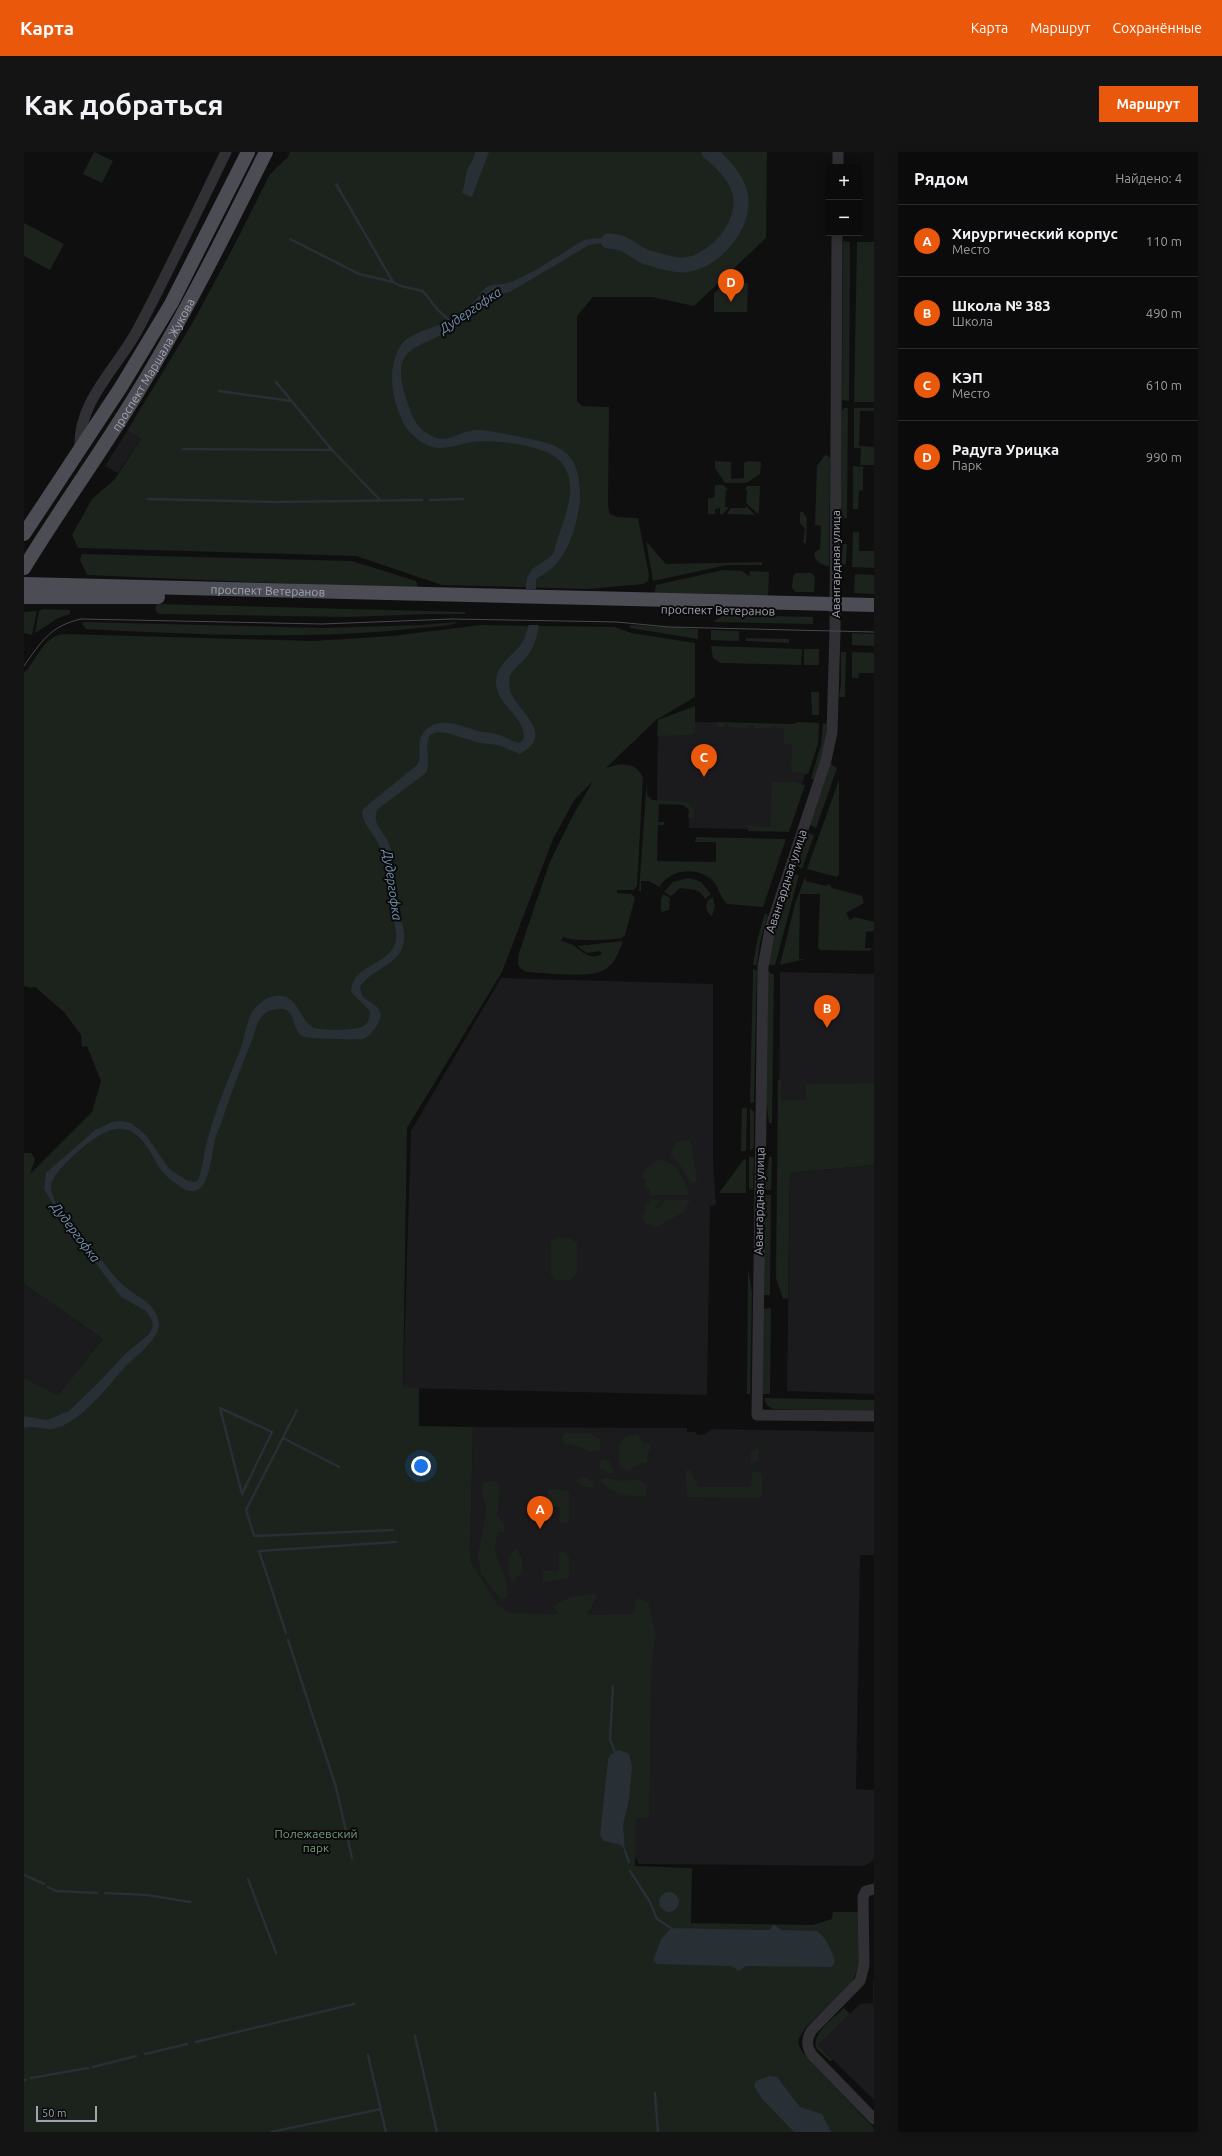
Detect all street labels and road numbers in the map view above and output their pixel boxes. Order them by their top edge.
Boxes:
street label: проспект Маршала Жукова [109,296,197,433]
street label: Авангардная улица [829,510,842,618]
street label: проспект Ветеранов [211,582,325,598]
street label: проспект Ветеранов [661,603,775,617]
street label: Авангардная улица [763,828,809,934]
street label: Авангардная улица [752,1147,766,1255]

